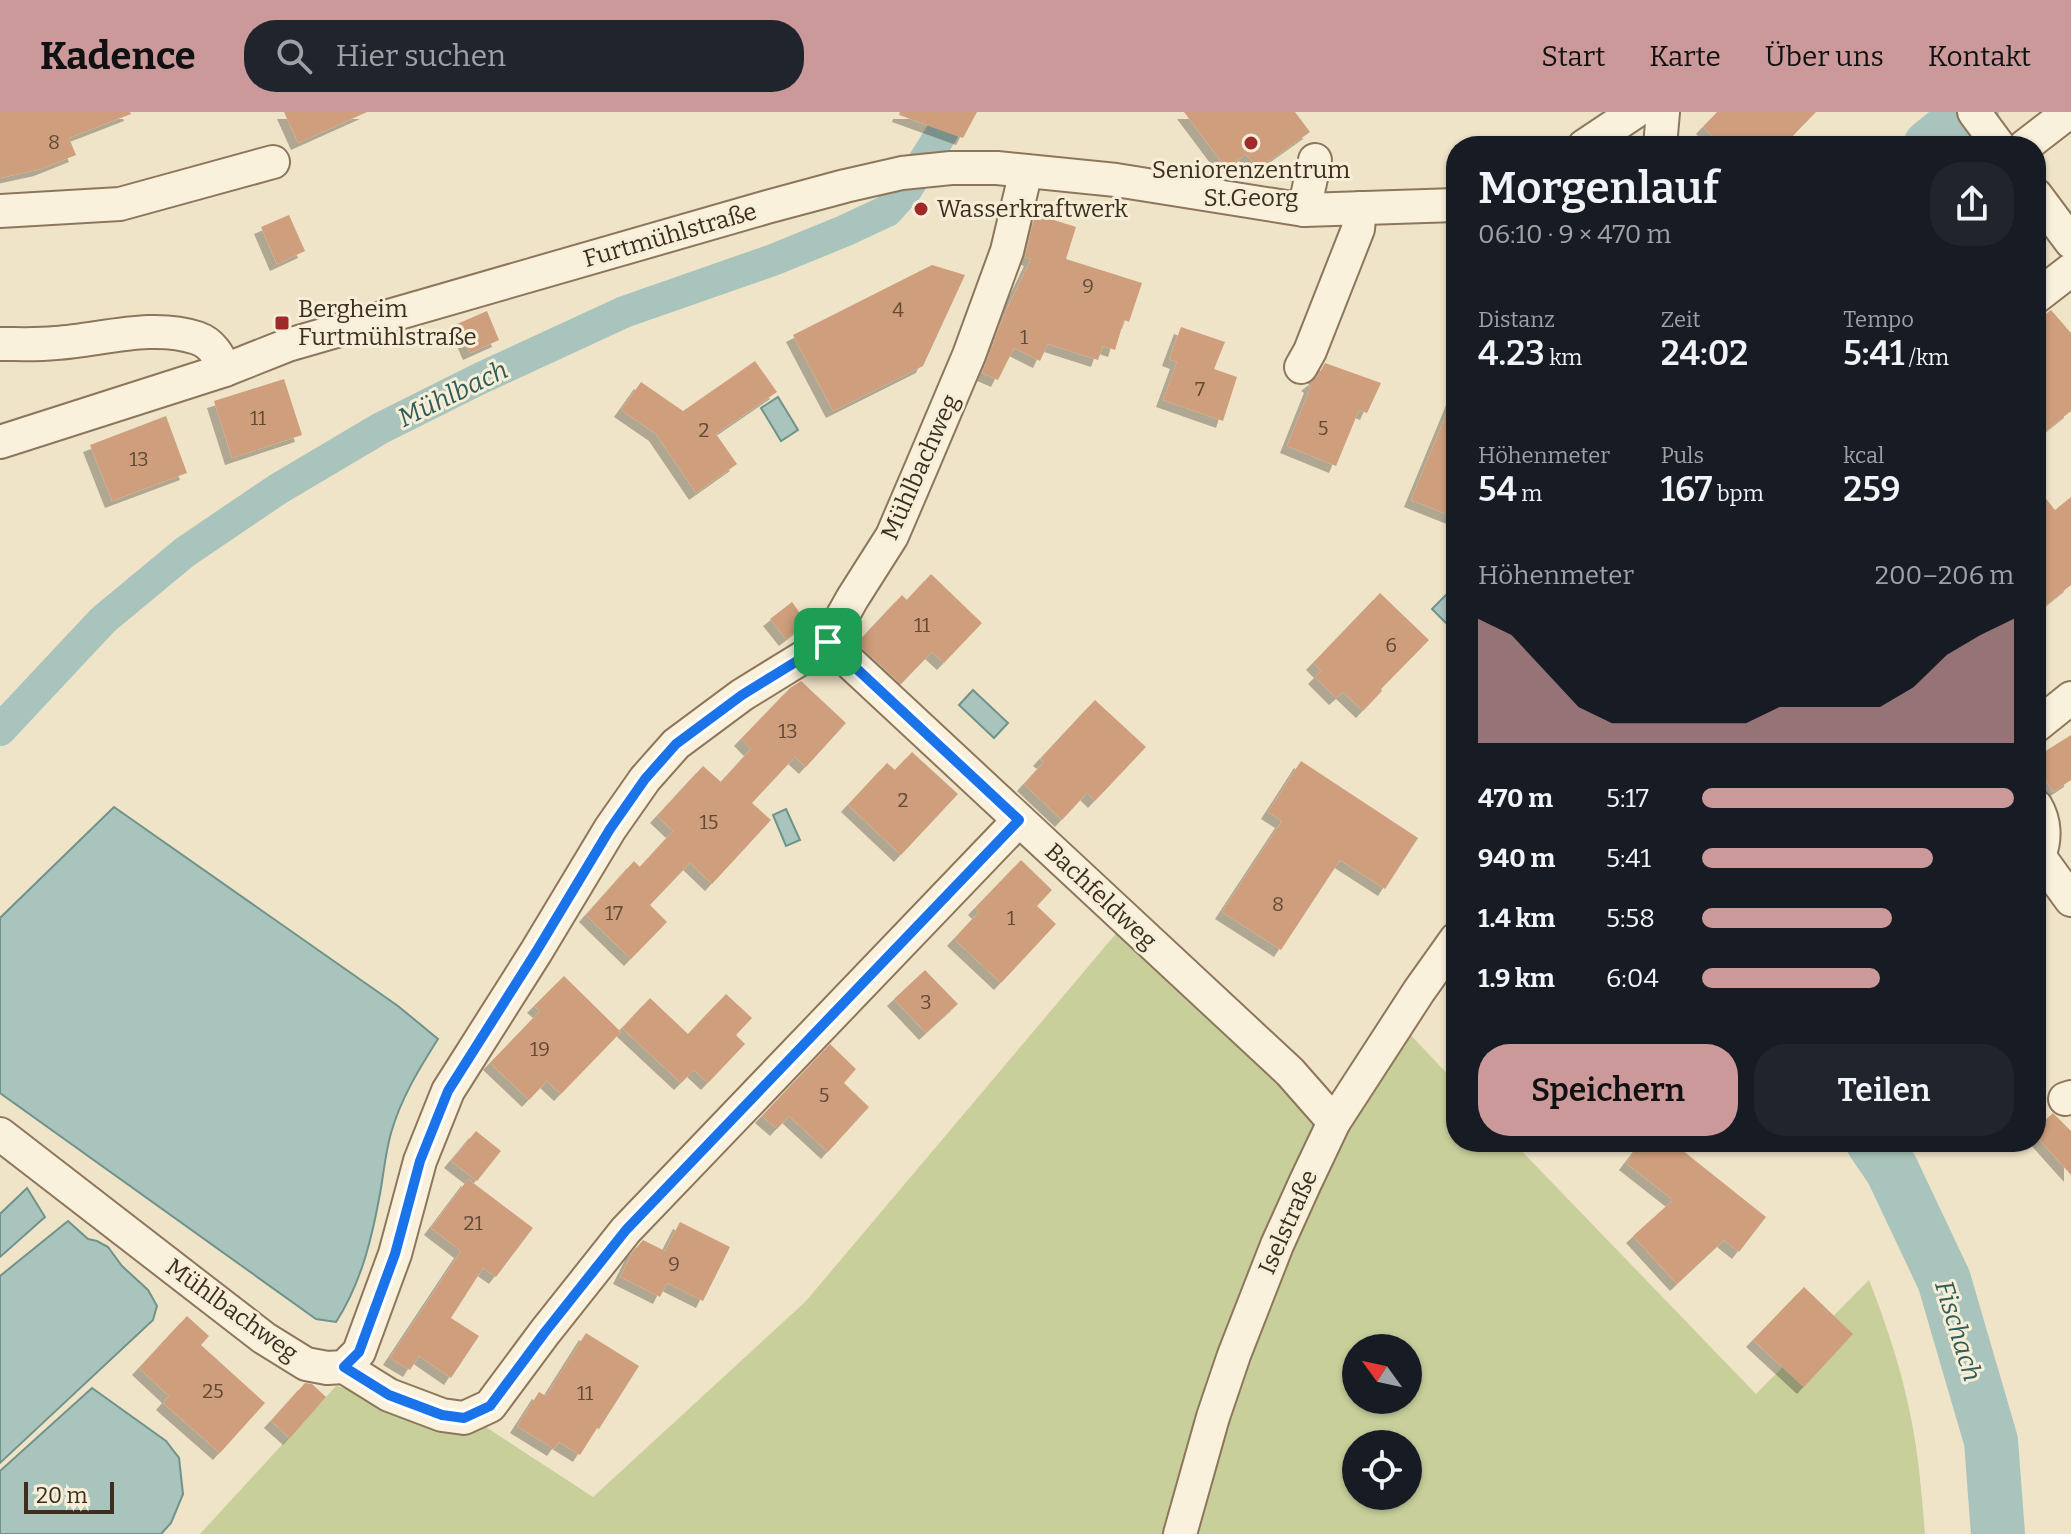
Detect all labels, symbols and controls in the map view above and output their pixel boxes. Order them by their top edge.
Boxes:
search box [244,20,804,92]
text: Kadence [40,33,196,79]
icon: search [272,34,316,78]
text: Hier suchen [336,38,506,74]
text: Start [1541,40,1605,73]
text: Karte [1649,40,1721,73]
text: Über uns [1765,40,1884,73]
text: Kontakt [1928,40,2031,73]
house number: 8 [48,130,60,154]
marker: Seniorenzentrum St.Georg [1242,134,1260,152]
place label: Seniorenzentrum St.Georg [1152,156,1350,212]
text: Morgenlauf [1478,162,1719,215]
button: share [1930,162,2014,246]
place label: Wasserkraftwerk [937,195,1128,223]
street label: Furtmühlstraße [580,197,760,273]
marker: Wasserkraftwerk [912,200,930,218]
text: 06:10 · 9 × 470 m [1478,219,1671,250]
house number: 9 [1082,274,1094,298]
place label: Bergheim Furtmühlstraße [298,295,477,351]
house number: 4 [892,298,904,322]
text: Distanz [1478,306,1555,333]
text: Zeit [1661,306,1701,333]
text: Tempo [1843,306,1914,333]
marker: Bergheim Furtmühlstraße [273,314,291,332]
house number: 1 [1020,325,1028,349]
text: 4.23 [1478,333,1545,374]
text: 24:02 [1661,333,1748,374]
text: 5:41 [1843,333,1904,374]
text: km [1545,344,1582,371]
text: /km [1904,344,1949,371]
water label: Mühlbach [393,354,513,434]
house number: 7 [1195,377,1205,401]
street label: Mühlbachweg [875,390,965,544]
house number: 11 [250,406,266,430]
house number: 5 [1318,416,1328,440]
house number: 2 [699,418,709,442]
text: Höhenmeter [1478,442,1610,469]
text: Puls [1661,442,1704,469]
text: kcal [1843,442,1884,469]
house number: 13 [129,447,149,471]
text: 54 [1478,469,1517,510]
text: 167 [1661,469,1712,510]
text: 259 [1843,469,1900,510]
text: m [1517,480,1542,507]
text: bpm [1712,480,1764,507]
text: Höhenmeter [1478,560,1634,591]
text: 200–206 m [1875,560,2014,591]
pin [794,608,862,676]
house number: 11 [914,613,930,637]
icon: arrive [806,620,850,664]
house number: 6 [1385,633,1397,657]
house number: 13 [778,719,798,743]
text: 470 m [1478,783,1553,814]
text: 5:17 [1606,783,1649,814]
house number: 2 [898,788,908,812]
house number: 15 [700,810,718,834]
street label: Bachfeldweg [1039,837,1163,955]
text: 940 m [1478,843,1555,874]
text: 5:41 [1606,843,1651,874]
house number: 8 [1272,892,1284,916]
house number: 17 [605,901,623,925]
text: 1.4 km [1478,903,1555,934]
text: 5:58 [1606,903,1655,934]
house number: 1 [1007,906,1015,930]
text: 1.9 km [1478,963,1555,994]
text: 6:04 [1606,963,1659,994]
house number: 3 [920,990,932,1014]
house number: 19 [530,1037,550,1061]
button: Speichern [1478,1044,1738,1136]
button: Teilen [1754,1044,2014,1136]
house number: 5 [819,1083,829,1107]
street label: Iselstraße [1253,1166,1323,1278]
house number: 21 [464,1211,483,1235]
house number: 9 [668,1252,680,1276]
street label: Mühlbachweg [160,1253,304,1367]
water label: Fischach [1928,1277,1988,1385]
north arrow [1342,1334,1422,1414]
map controls [1342,1334,1422,1510]
house number: 25 [202,1379,224,1403]
house number: 11 [577,1381,593,1405]
button: locate [1342,1430,1422,1510]
scale bar [24,1478,114,1514]
text: 20 m [36,1482,87,1509]

